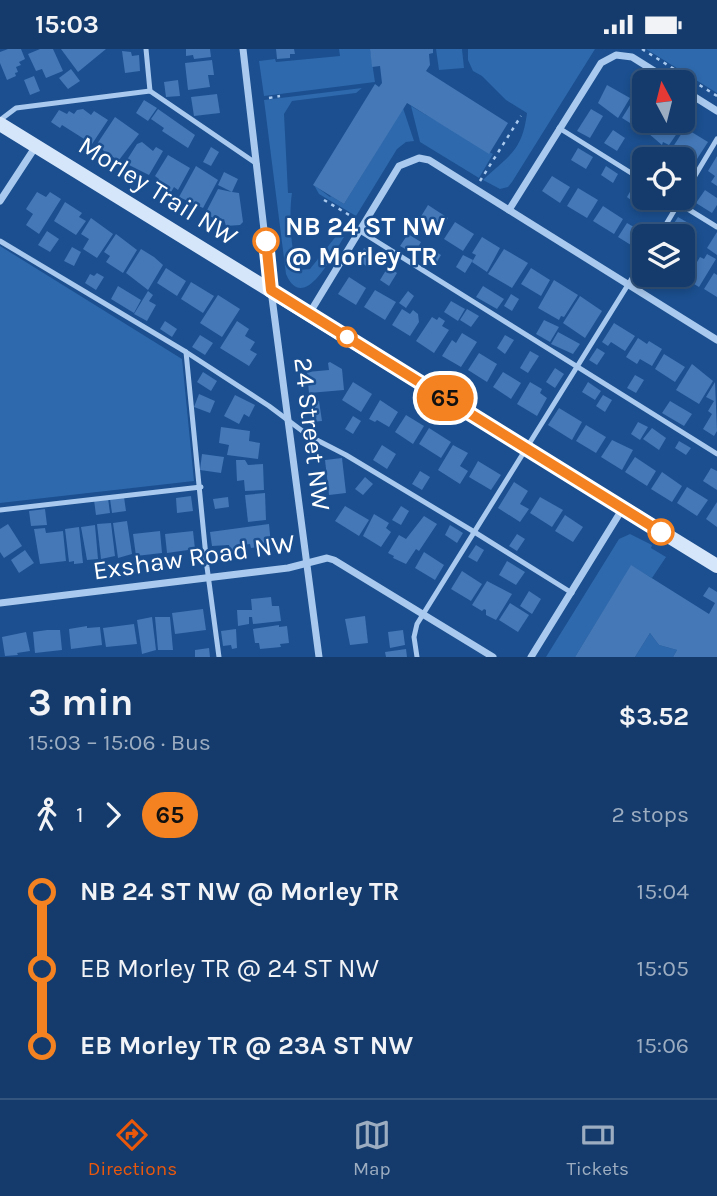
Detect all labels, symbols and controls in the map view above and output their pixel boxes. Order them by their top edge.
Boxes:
text: 15:03 [35,9,99,40]
north arrow [632,70,695,133]
map controls [632,70,695,287]
street label: Morley Trail NW [73,130,243,252]
button: locate [632,147,695,210]
place label: NB 24 ST NW @ Morley TR [285,211,445,272]
button: layers [632,224,695,287]
marker: NB 24 ST NW @ Morley TR [253,228,279,254]
unlabelled marker [337,327,357,347]
street label: 24 Street NW [287,356,337,512]
line badge: 65 [414,375,476,421]
text: 65 [431,384,459,412]
unlabelled marker [648,519,674,545]
street label: Exshaw Road NW [91,527,297,587]
text: 3 min [28,680,133,725]
text: $3.52 [618,701,689,732]
text: 15:03 – 15:06 · Bus [28,729,211,756]
icon: walk [28,796,66,834]
icon: forward [94,796,132,834]
text: 1 [76,801,84,828]
text: 65 [156,801,184,829]
text: 2 stops [611,801,689,828]
text: NB 24 ST NW @ Morley TR [80,876,400,907]
text: 15:04 [637,878,689,905]
text: EB Morley TR @ 24 ST NW [80,953,379,984]
text: 15:05 [636,955,689,982]
text: EB Morley TR @ 23A ST NW [80,1030,413,1061]
text: 15:06 [636,1032,689,1059]
tab: Directions [88,1116,177,1180]
tab: Map [353,1116,391,1180]
tab: Tickets [567,1116,629,1180]

